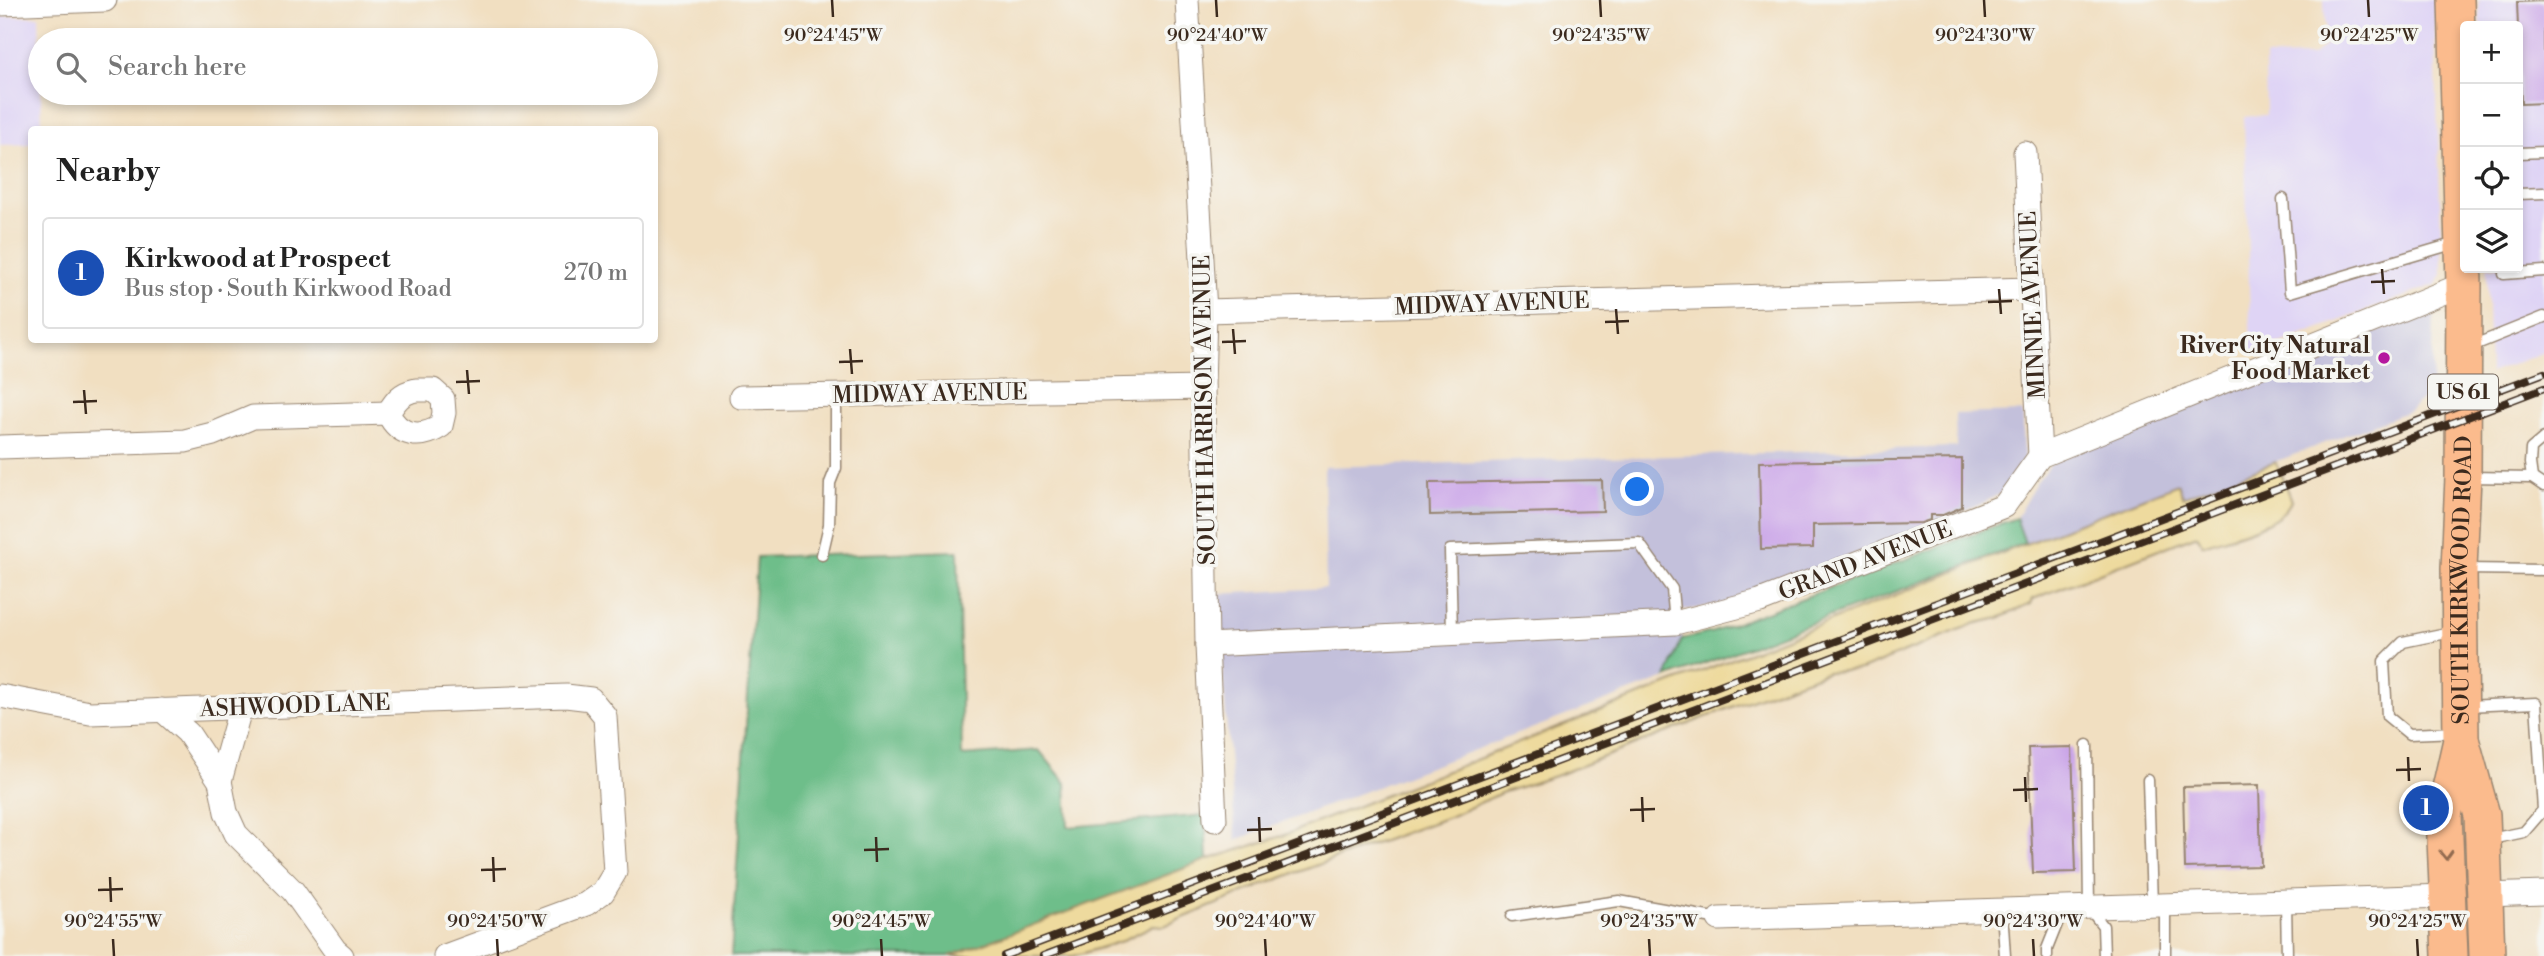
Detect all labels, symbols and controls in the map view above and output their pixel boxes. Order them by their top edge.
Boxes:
map controls [2460,21,2523,273]
button: + [2460,21,2523,84]
text: 90°24'45"W [784,24,883,47]
text: 90°24'40"W [1167,24,1268,47]
text: 90°24'35"W [1552,24,1651,47]
text: 90°24'30"W [1935,24,2036,47]
text: 90°24'25"W [2320,24,2419,47]
search box [28,28,658,105]
icon: search [52,48,90,86]
text: Search here [108,51,247,83]
button: − [2460,84,2523,147]
button: locate [2460,147,2523,210]
text: Nearby [56,153,160,191]
street label: MINNIE AVENUE [2014,210,2052,400]
button: layers [2460,210,2523,273]
text: Kirkwood at Prospect [125,243,391,275]
street label: SOUTH HARRISON AVENUE [1188,255,1222,565]
text: 1 [75,259,87,287]
text: 270 m [564,259,628,287]
text: Bus stop · South Kirkwood Road [125,275,451,303]
street label: MIDWAY AVENUE [1394,287,1590,321]
place label: RiverCity Natural Food Market [2180,332,2371,386]
marker: RiverCity Natural Food Market [2376,350,2392,366]
road number: US 61 [2428,374,2498,410]
street label: MIDWAY AVENUE [832,378,1028,410]
street label: SOUTH KIRKWOOD ROAD [2446,436,2478,725]
your location [1620,472,1654,506]
street label: GRAND AVENUE [1775,515,1956,607]
street label: ASHWOOD LANE [198,689,391,723]
pin: 1 [2403,782,2449,834]
one-way arrow [2438,850,2453,861]
text: 90°24'55"W [64,910,163,933]
text: 90°24'50"W [447,910,548,933]
text: 90°24'45"W [832,910,931,933]
text: 90°24'40"W [1215,910,1316,933]
text: 90°24'35"W [1600,910,1699,933]
text: 90°24'30"W [1983,910,2084,933]
text: 90°24'25"W [2368,910,2467,933]

